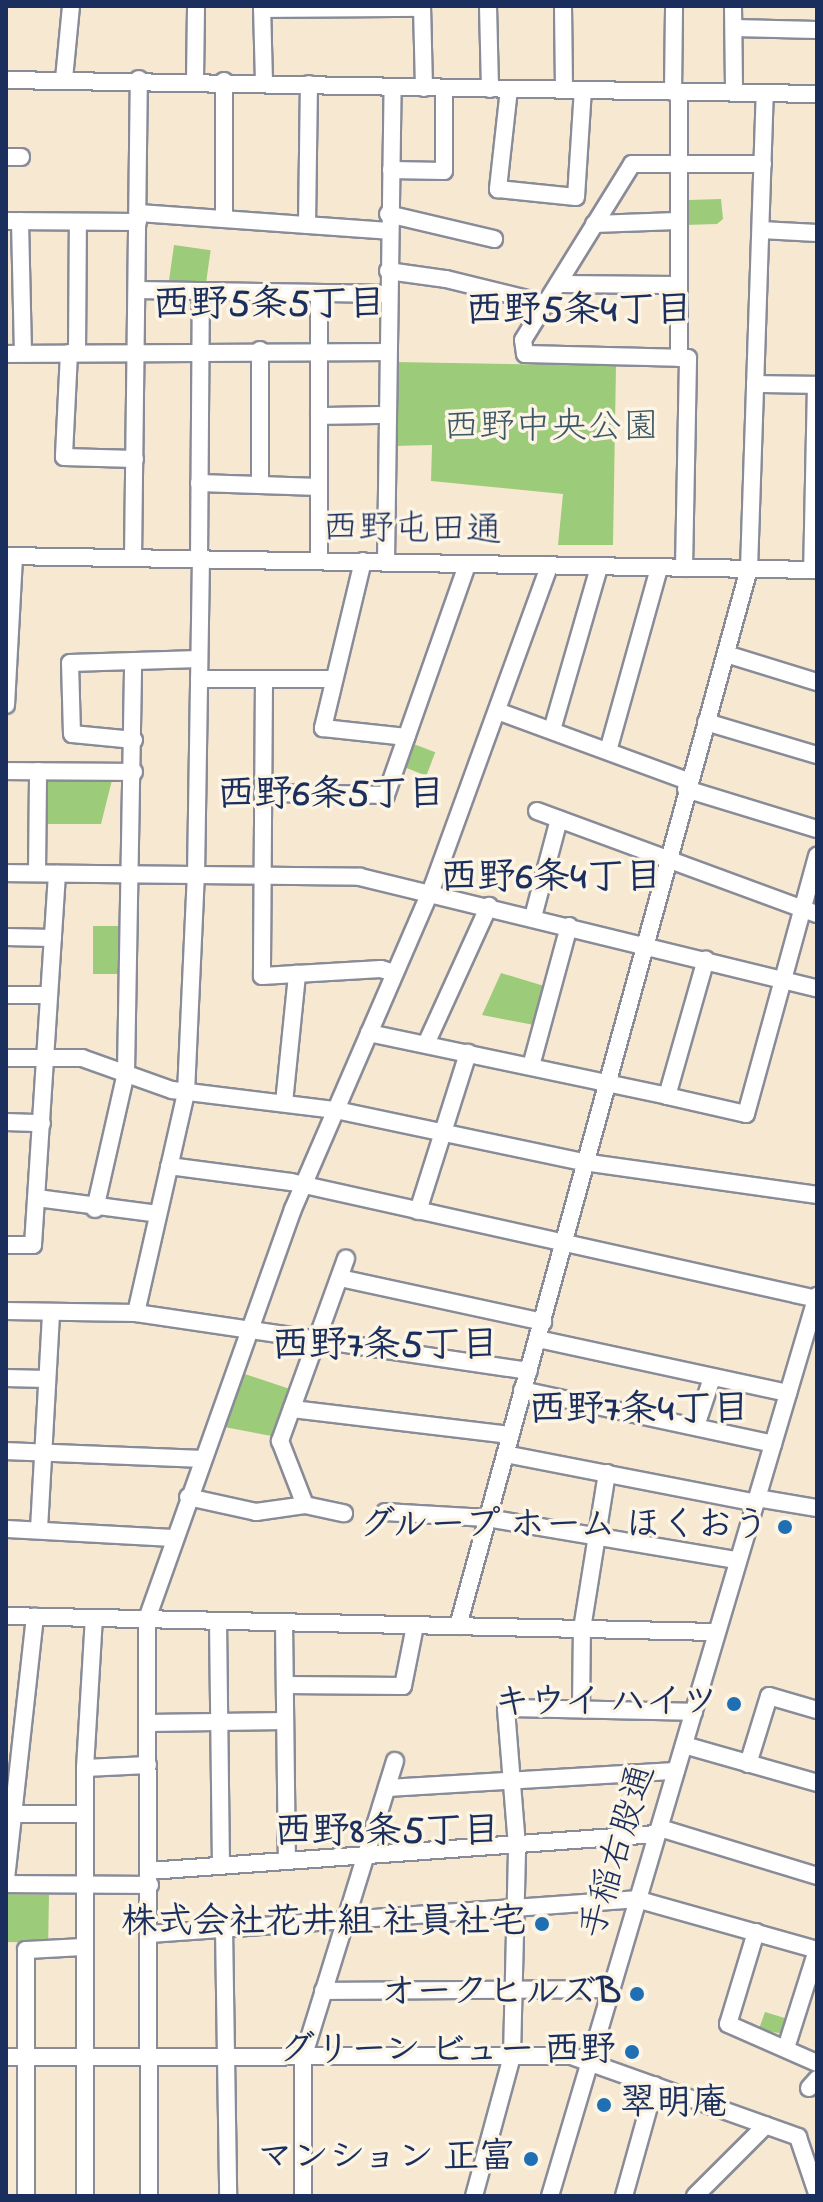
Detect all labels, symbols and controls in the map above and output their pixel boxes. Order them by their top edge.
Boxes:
district label: 西野5条5丁目 [152,284,386,330]
district label: 西野5条4丁目 [465,290,693,336]
park label: 西野中央公園 [443,407,659,451]
street label: 西野屯田通 [322,508,502,554]
district label: 西野6条5丁目 [217,774,445,820]
district label: 西野6条4丁目 [440,857,662,903]
district label: 西野7条5丁目 [271,1325,499,1371]
district label: 西野7条4丁目 [528,1389,750,1435]
place label: グループ ホーム ほくおう [354,1505,769,1549]
marker: グループ ホーム ほくおう [776,1518,794,1536]
place label: キウイ ハイツ [493,1682,718,1726]
marker: キウイ ハイツ [725,1695,743,1713]
street label: 手稲右股通 [572,1760,666,1944]
district label: 西野8条5丁目 [274,1811,500,1857]
place label: 株式会社花井組 社員社宅 [121,1902,526,1946]
marker: 株式会社花井組 社員社宅 [533,1915,551,1933]
place label: オークヒルズB [381,1972,621,2016]
marker: オークヒルズB [628,1985,646,2003]
place label: グリーン ビュー 西野 [275,2030,616,2074]
marker: グリーン ビュー 西野 [623,2043,641,2061]
place label: 翠明庵 [620,2083,728,2127]
marker: 翠明庵 [595,2096,613,2114]
place label: マンション 正富 [254,2137,515,2181]
marker: マンション 正富 [522,2150,540,2168]

